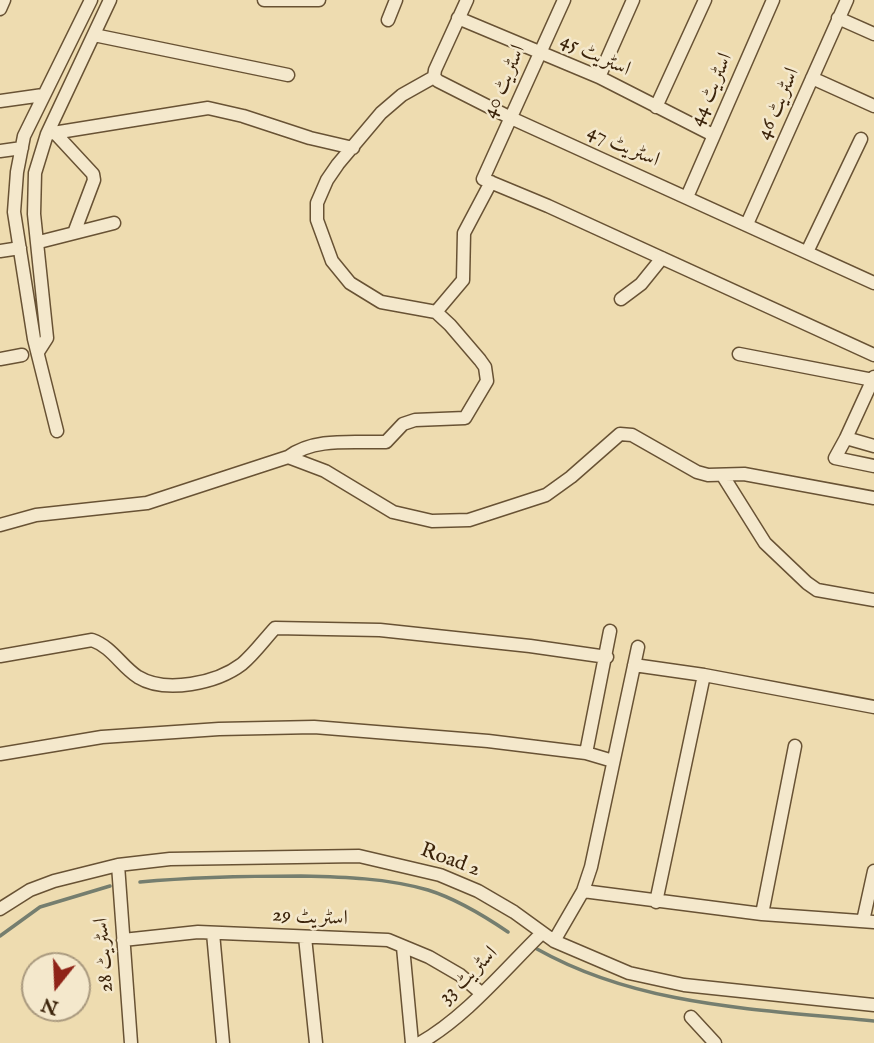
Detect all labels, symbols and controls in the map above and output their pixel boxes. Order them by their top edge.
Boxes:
street label: اسٹریٹ 45 [556,29,634,83]
street label: اسٹریٹ 40 [478,42,532,122]
street label: اسٹریٹ 44 [685,50,739,130]
street label: اسٹریٹ 46 [752,64,806,144]
street label: اسٹریٹ 47 [583,120,663,174]
street label: Road 2 [417,839,483,883]
street label: اسٹریٹ 29 [272,903,348,933]
street label: اسٹریٹ 28 [90,917,120,993]
street label: اسٹریٹ 33 [434,942,504,1010]
north arrow [21,952,91,1022]
text: N [39,991,62,1019]

